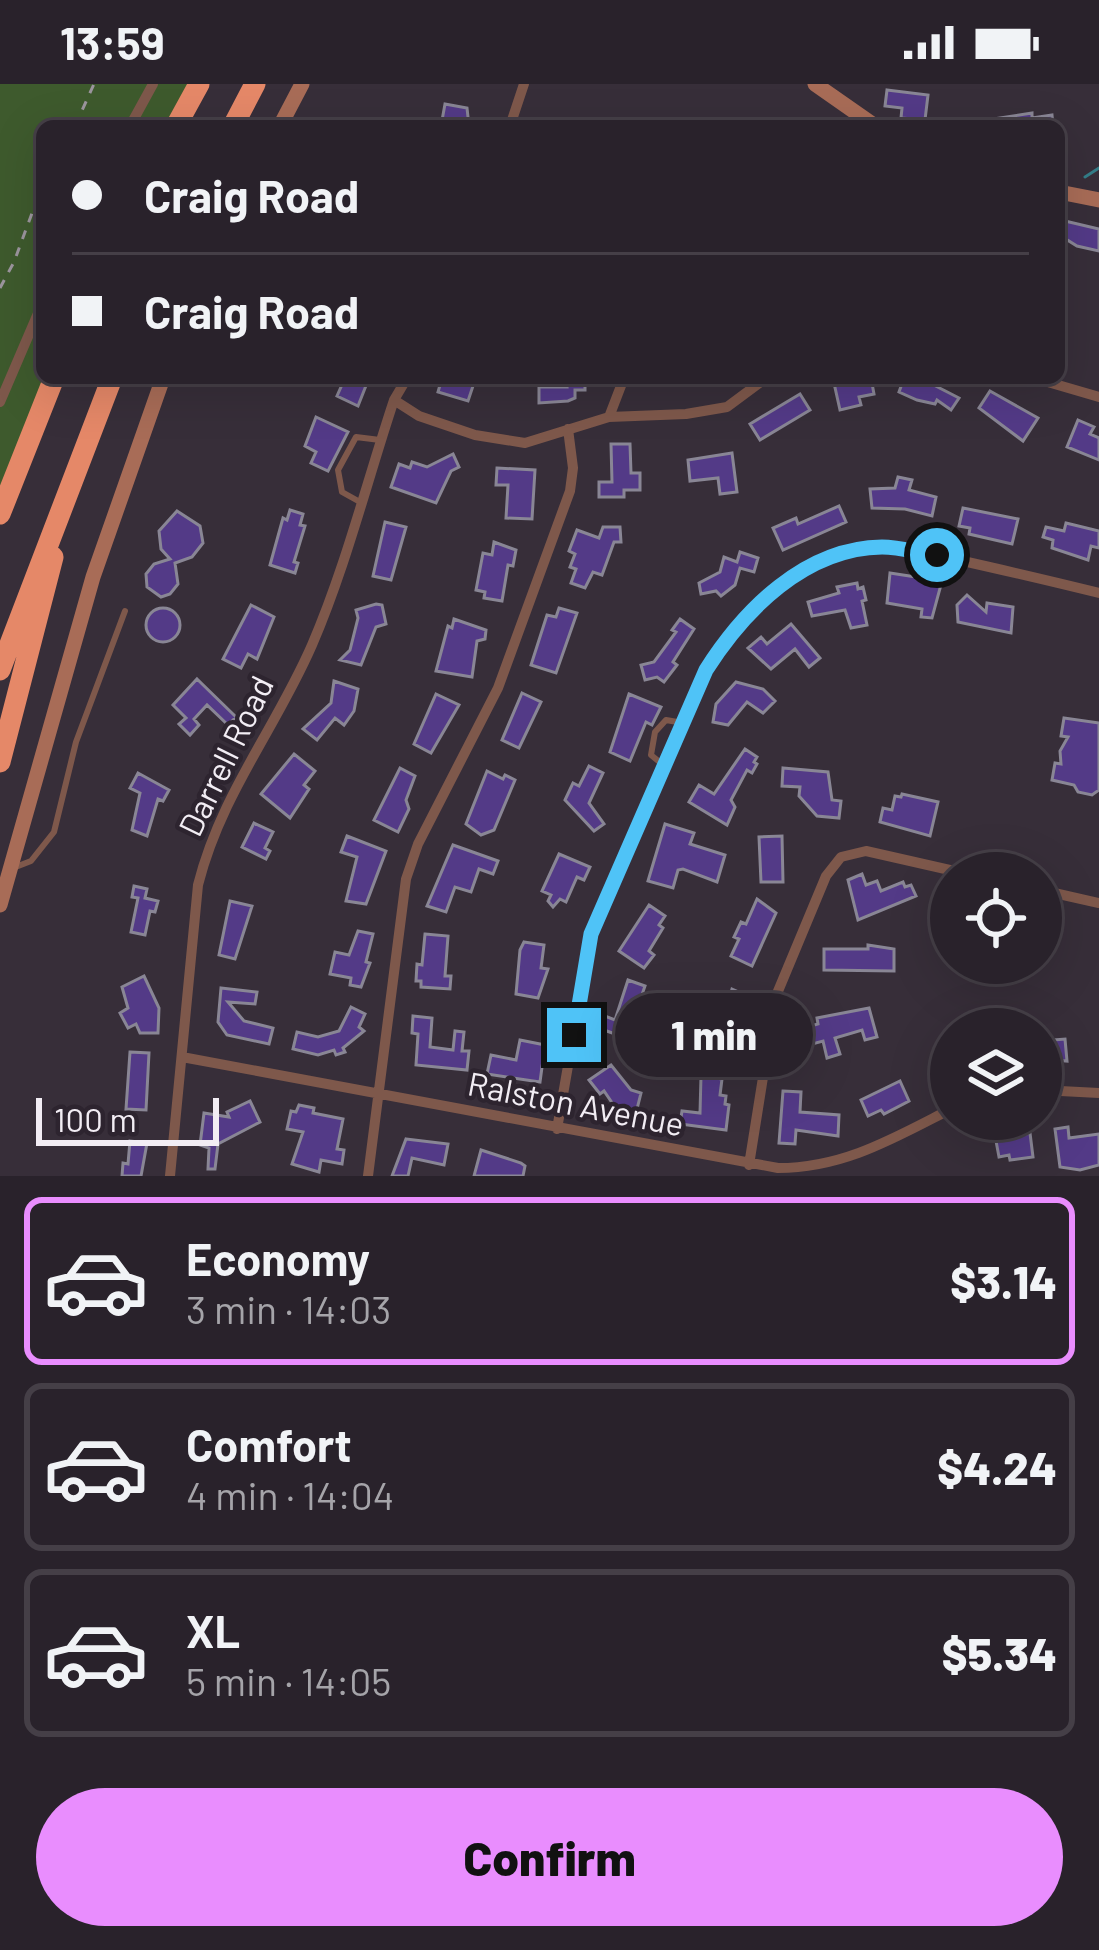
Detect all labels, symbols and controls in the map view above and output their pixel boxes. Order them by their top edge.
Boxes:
text: 13:59 [60,15,165,69]
text: Craig Road [144,168,359,222]
text: Craig Road [144,284,359,338]
route start [910,528,964,582]
street label: Darrell Road [169,669,281,842]
map controls [930,852,1062,1140]
button: locate [930,852,1062,984]
callout: 1 min [616,993,814,1077]
route end [547,1008,601,1062]
button: layers [930,1008,1062,1140]
text: 1 min [671,1011,757,1058]
street label: Ralston Avenue [465,1062,688,1144]
scale bar [36,1092,219,1145]
text: 100 m [54,1099,137,1139]
icon: car [42,1227,150,1335]
text: Economy [186,1231,370,1285]
text: $3.14 [950,1254,1057,1308]
text: 3 min · 14:03 [186,1285,391,1332]
icon: car [42,1413,150,1521]
text: Comfort [186,1417,352,1471]
text: $4.24 [937,1440,1057,1494]
text: 4 min · 14:04 [186,1471,394,1518]
icon: car [42,1599,150,1707]
text: XL [186,1603,240,1657]
text: $5.34 [942,1626,1057,1680]
text: 5 min · 14:05 [186,1657,391,1704]
button: Confirm [36,1788,1063,1926]

